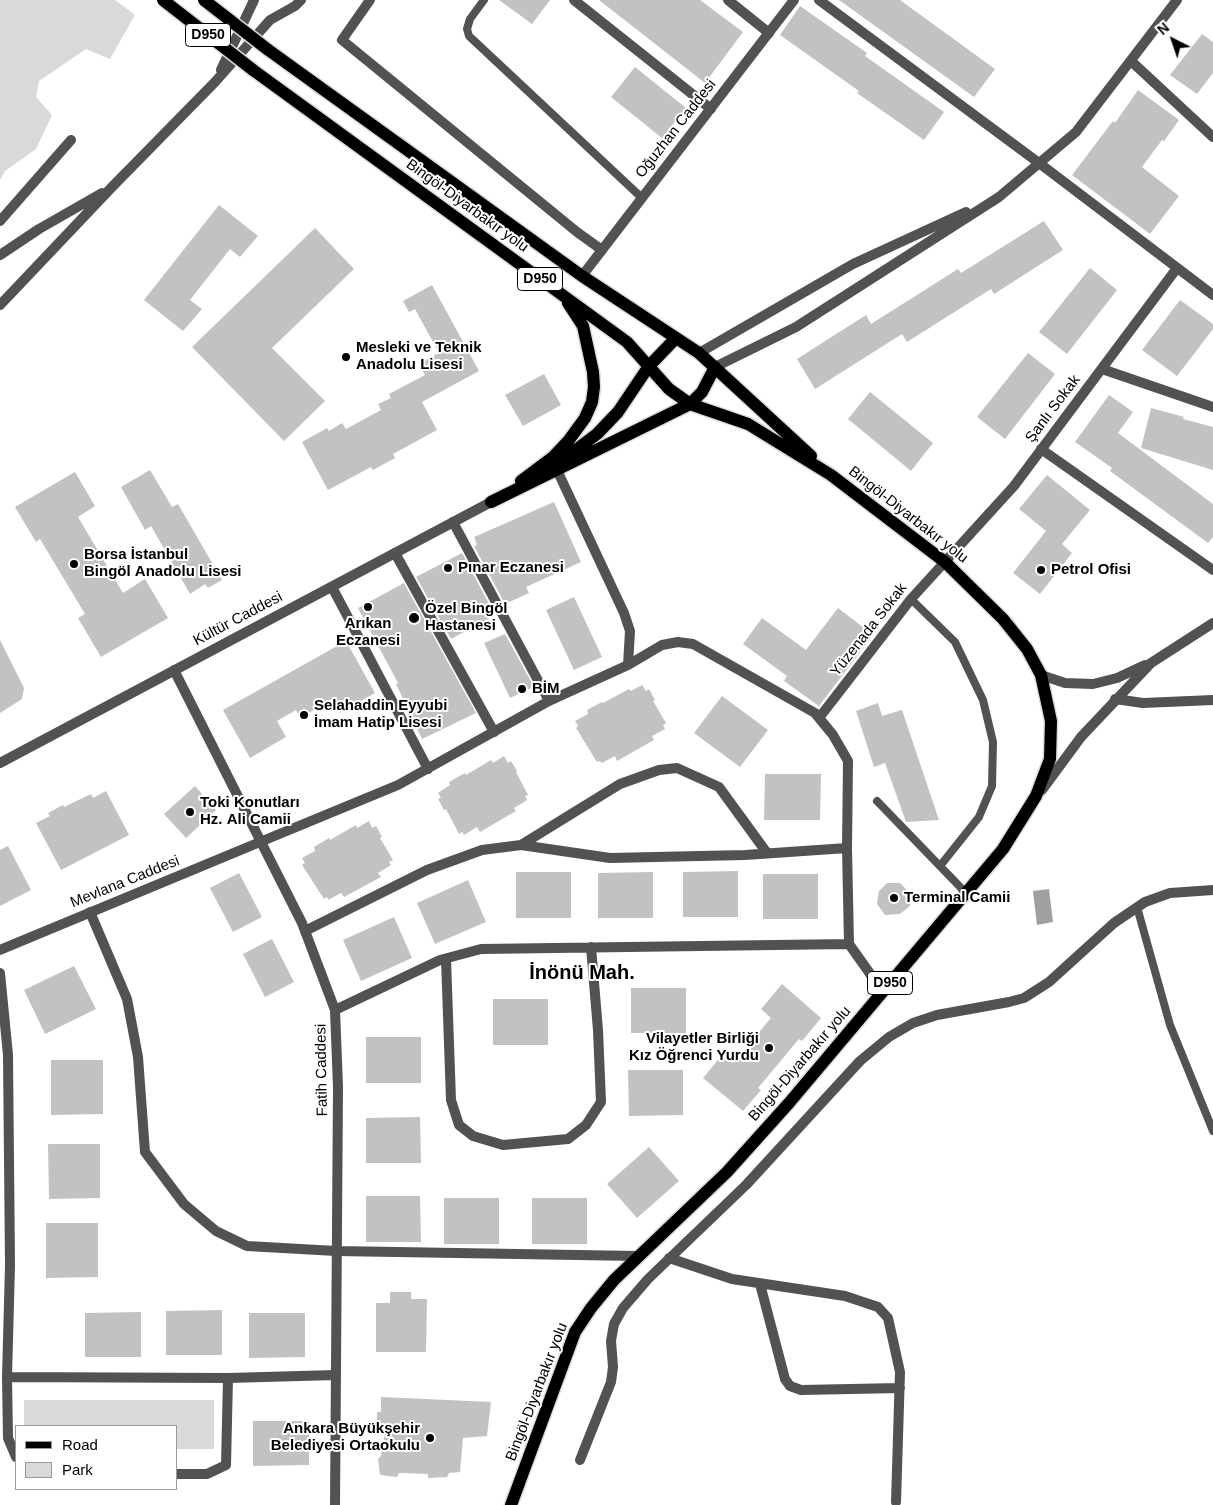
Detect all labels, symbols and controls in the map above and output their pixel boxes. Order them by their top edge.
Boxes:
north arrow [1148,15,1198,65]
text: N [1154,19,1172,38]
road number: D950 [186,24,230,46]
street label: Oğuzhan Caddesi [632,76,720,182]
street label: Bingöl-Diyarbakır yolu [402,156,532,256]
road number: D950 [518,268,562,290]
place label: Mesleki ve Teknik Anadolu Lisesi [356,339,482,374]
marker: Mesleki ve Teknik Anadolu Lisesi [340,351,352,363]
street label: Şanlı Sokak [1022,372,1084,446]
street label: Bingöl-Diyarbakır yolu [845,463,971,567]
place label: Borsa İstanbul Bingöl Anadolu Lisesi [84,546,242,581]
marker: Borsa İstanbul Bingöl Anadolu Lisesi [68,558,80,570]
place label: Pınar Eczanesi [458,559,564,577]
place label: Petrol Ofisi [1051,561,1131,579]
marker: Pınar Eczanesi [442,562,454,574]
marker: Petrol Ofisi [1035,564,1047,576]
street label: Yüzenada Sokak [827,580,911,680]
street label: Kültür Caddesi [190,588,286,650]
place label: Özel Bingöl Hastanesi [425,600,508,635]
marker: Arıkan Eczanesi [362,601,374,613]
marker: Özel Bingöl Hastanesi [407,611,421,625]
place label: Arıkan Eczanesi [336,615,400,650]
place label: BİM [532,680,559,698]
marker: BİM [516,683,528,695]
place label: Selahaddin Eyyubi İmam Hatip Lisesi [314,697,447,732]
marker: Selahaddin Eyyubi İmam Hatip Lisesi [298,709,310,721]
place label: Toki Konutları Hz. Ali Camii [200,794,300,829]
marker: Toki Konutları Hz. Ali Camii [184,806,196,818]
street label: Mevlana Caddesi [68,852,182,912]
place label: Terminal Camii [904,889,1010,907]
marker: Terminal Camii [888,892,900,904]
district label: İnönü Mah. [529,961,635,985]
road number: D950 [868,971,912,994]
street label: Bingöl-Diyarbakır yolu [745,1003,855,1125]
street label: Fatih Caddesi [312,1024,332,1116]
place label: Vilayetler Birliği Kız Öğrenci Yurdu [629,1030,759,1065]
marker: Vilayetler Birliği Kız Öğrenci Yurdu [763,1042,775,1054]
street label: Bingöl-Diyarbakır yolu [502,1320,572,1464]
place label: Ankara Büyükşehir Belediyesi Ortaokulu [271,1420,420,1455]
legend [15,1425,178,1490]
marker: Ankara Büyükşehir Belediyesi Ortaokulu [424,1432,436,1444]
text: Road [62,1436,98,1453]
text: Park [62,1461,93,1478]

